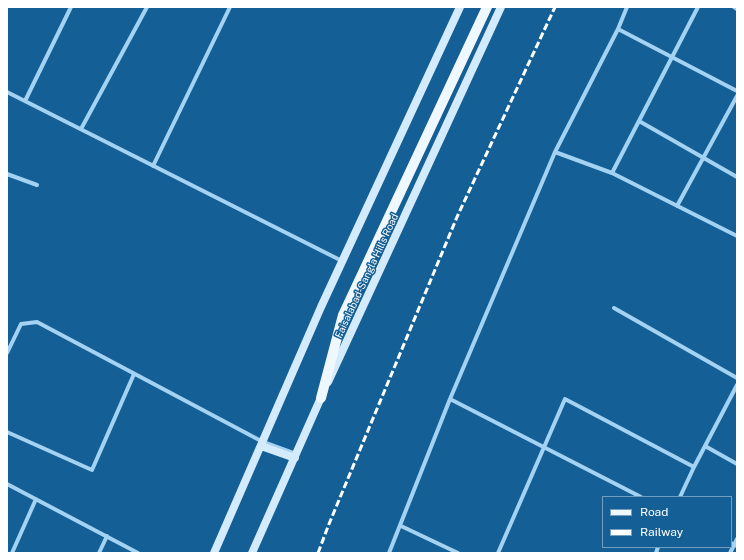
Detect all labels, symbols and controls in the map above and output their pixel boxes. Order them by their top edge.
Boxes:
street label: Faisalabad-Sangla Hills Road [333,212,401,340]
legend [602,496,732,548]
text: Road [640,505,668,519]
text: Railway [640,525,683,539]

